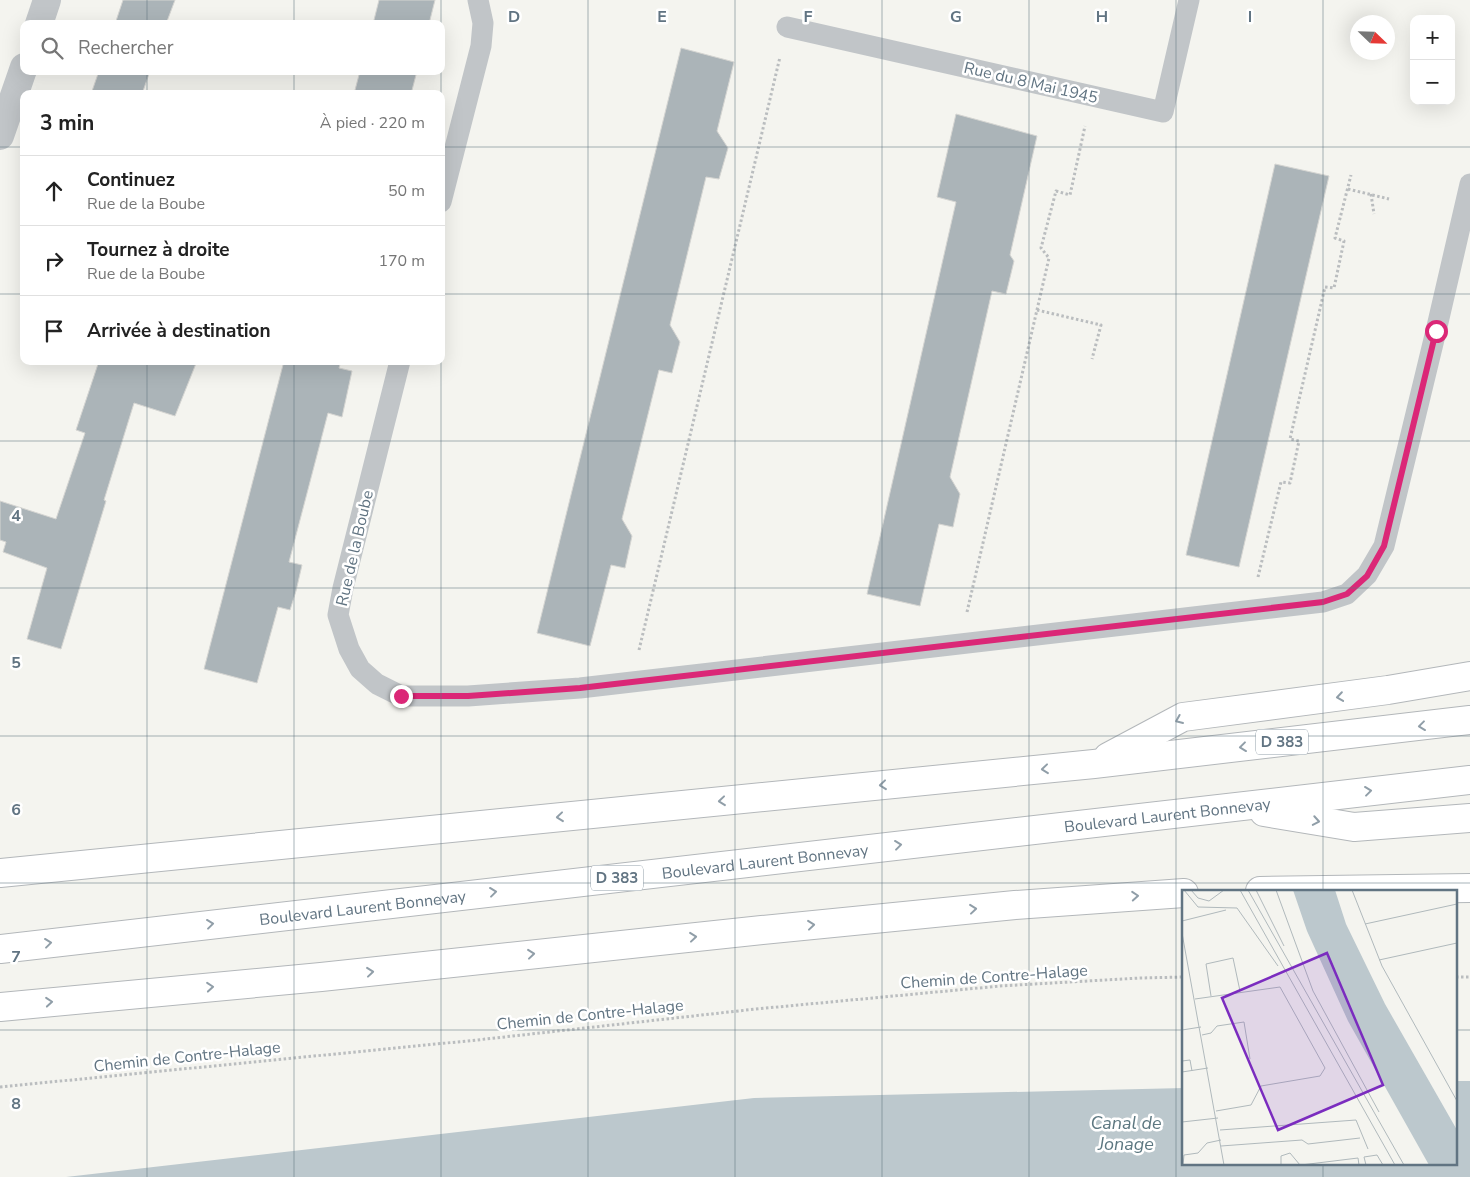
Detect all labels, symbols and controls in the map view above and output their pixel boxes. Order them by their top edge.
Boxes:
text: D [508,6,520,28]
text: E [657,6,667,28]
text: F [804,6,813,28]
text: G [950,6,962,28]
text: H [1096,6,1108,28]
text: I [1248,6,1252,28]
north arrow [1350,15,1395,60]
map controls [1410,15,1455,105]
button: + [1410,15,1455,60]
search box [20,20,445,75]
icon: search [38,34,66,62]
text: Rechercher [78,35,173,61]
street label: Rue du 8 Mai 1945 [962,57,1100,109]
button: − [1410,60,1455,105]
text: 3 min [40,109,94,137]
text: À pied · 220 m [320,112,425,134]
text: Continuez [87,167,175,193]
icon: ahead [40,177,68,205]
text: 50 m [388,180,425,202]
text: Rue de la Boube [87,193,205,215]
text: Tournez à droite [87,237,230,263]
icon: right [40,247,68,275]
text: 170 m [378,250,425,272]
text: Rue de la Boube [87,263,205,285]
icon: arrive [40,317,68,345]
text: Arrivée à destination [87,318,271,344]
route start [1425,320,1448,343]
street label: Rue de la Boube [331,488,379,608]
text: 4 [11,505,21,527]
text: 5 [11,652,21,674]
route end [390,685,413,708]
one-way arrow [1335,691,1344,701]
one-way arrow [1175,714,1184,725]
one-way arrow [1417,720,1425,731]
road number: D 383 [1256,730,1308,754]
one-way arrow [1238,741,1246,752]
one-way arrow [1041,763,1049,774]
one-way arrow [879,779,887,790]
one-way arrow [1364,787,1373,797]
street label: Boulevard Laurent Bonnevay [1063,793,1273,839]
one-way arrow [717,795,725,806]
text: 6 [11,799,21,821]
one-way arrow [556,812,564,823]
one-way arrow [1311,815,1320,825]
street label: Boulevard Laurent Bonnevay [661,839,870,885]
one-way arrow [894,840,902,851]
road number: D 383 [591,866,643,890]
street label: Boulevard Laurent Bonnevay [258,885,468,931]
one-way arrow [489,887,497,898]
inset map [1182,890,1458,1164]
one-way arrow [1131,891,1139,902]
one-way arrow [969,904,977,915]
one-way arrow [206,919,214,930]
one-way arrow [807,920,815,931]
one-way arrow [689,932,697,943]
one-way arrow [45,938,53,949]
text: 7 [11,946,21,968]
one-way arrow [528,949,536,960]
street label: Chemin de Contre-Halage [900,959,1088,995]
one-way arrow [366,967,374,978]
one-way arrow [207,982,215,993]
street label: Chemin de Contre-Halage [496,994,685,1036]
one-way arrow [45,997,53,1008]
street label: Chemin de Contre-Halage [93,1036,282,1078]
text: 8 [11,1093,21,1115]
water label: Canal de Jonage [1090,1111,1162,1156]

